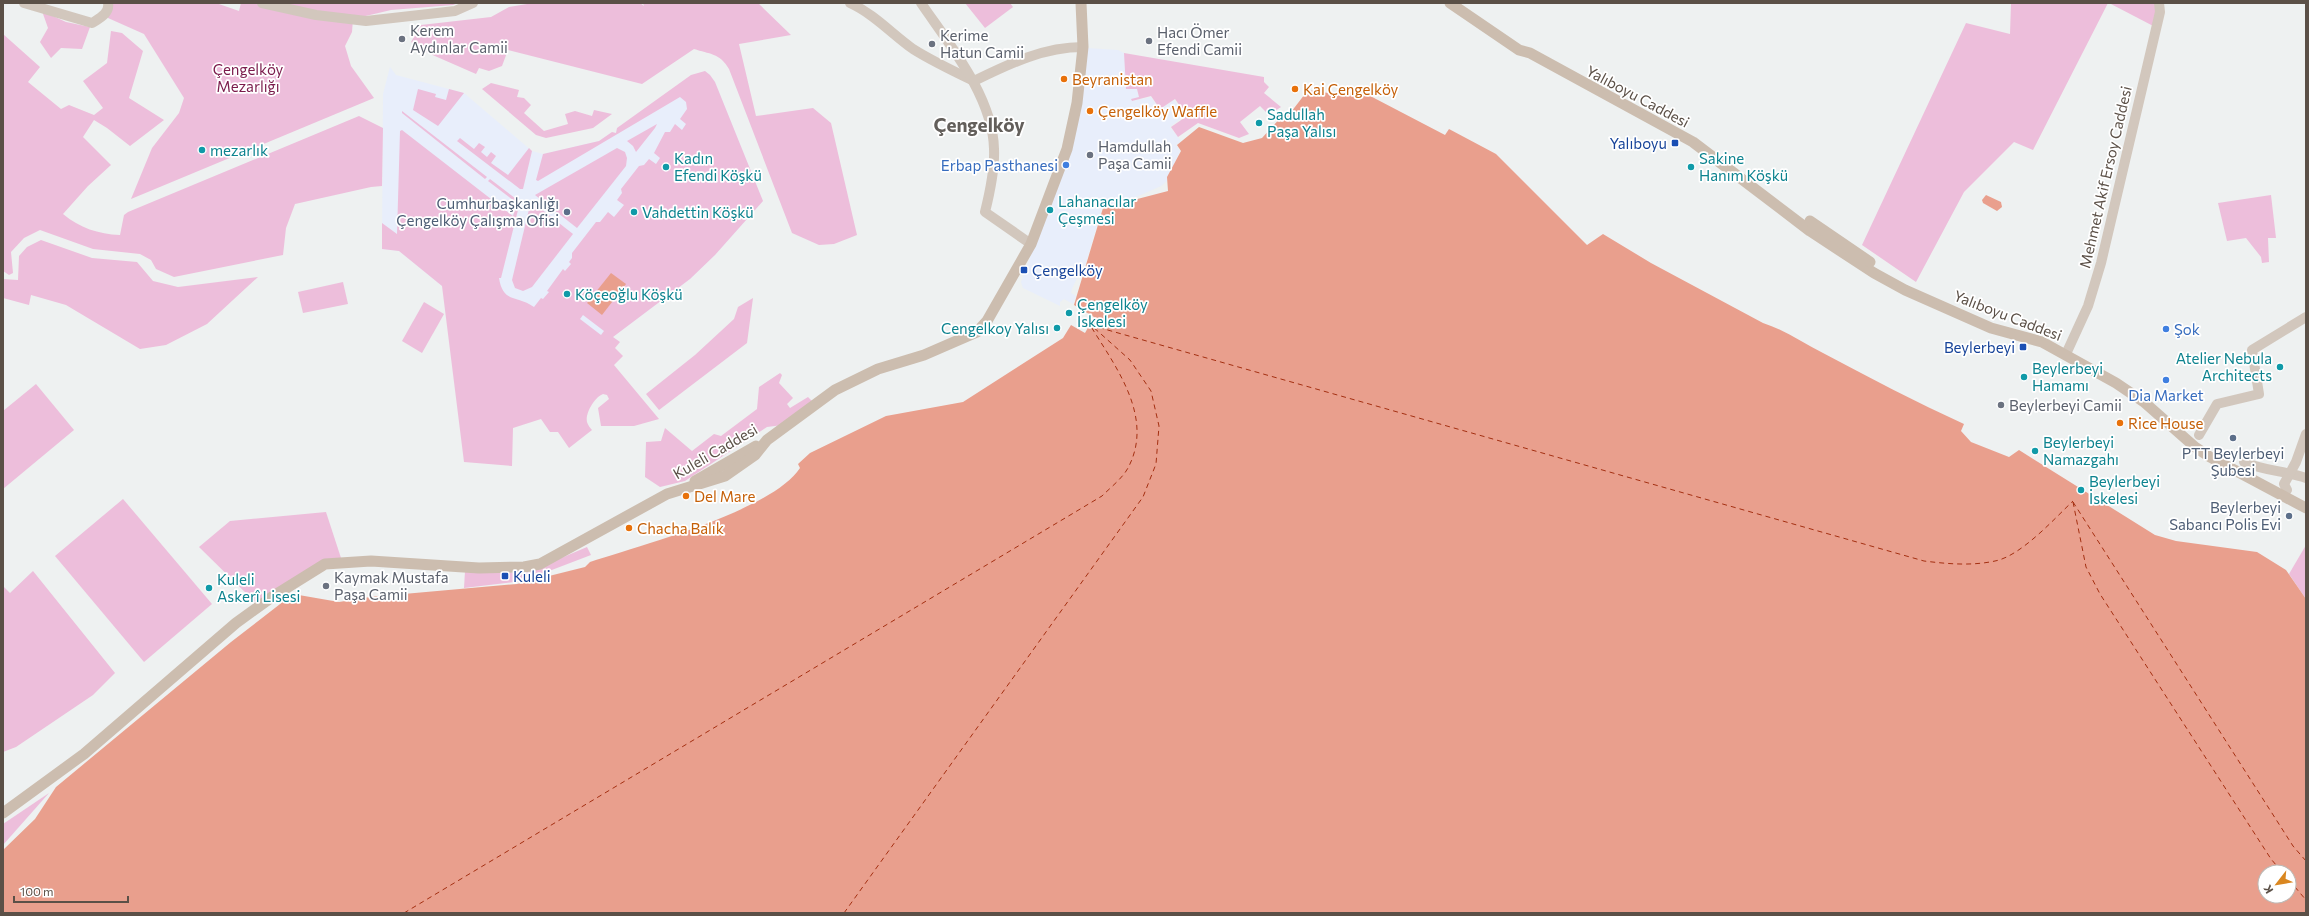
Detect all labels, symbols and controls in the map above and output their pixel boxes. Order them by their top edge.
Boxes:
place label: Kerem Aydınlar Camii [410,21,508,56]
place label: Hacı Ömer Efendi Camii [1157,23,1242,58]
place label: Kerime Hatun Camii [940,26,1024,61]
marker: Kerem Aydınlar Camii [397,34,407,44]
marker: Hacı Ömer Efendi Camii [1144,36,1154,46]
marker: Kerime Hatun Camii [927,39,937,49]
park label: Çengelköy Mezarlığı [213,60,284,95]
street label: Yalıboyu Caddesi [1583,61,1693,131]
place label: Beyranistan [1072,70,1153,88]
marker: Beyranistan [1059,74,1069,84]
place label: Kai Çengelköy [1303,80,1399,98]
marker: Kai Çengelköy [1290,84,1300,94]
street label: Mehmet Akif Ersoy Caddesi [2075,84,2135,270]
place label: Çengelköy Waffle [1098,102,1217,120]
place label: Sadullah Paşa Yalısı [1267,105,1336,140]
marker: Çengelköy Waffle [1085,106,1095,116]
district label: Çengelköy [933,113,1025,136]
marker: Sadullah Paşa Yalısı [1254,118,1264,128]
place label: Yalıboyu [1610,134,1667,152]
place label: Hamdullah Paşa Camii [1098,137,1172,172]
marker: Yalıboyu [1670,138,1680,148]
place label: mezarlık [210,141,268,159]
marker: mezarlık [197,145,207,155]
place label: Kadın Efendi Köşkü [674,149,762,184]
place label: Sakine Hanım Köşkü [1699,149,1788,184]
marker: Hamdullah Paşa Camii [1085,150,1095,160]
place label: Erbap Pasthanesi [941,156,1058,174]
marker: Erbap Pasthanesi [1061,160,1071,170]
marker: Kadın Efendi Köşkü [661,162,671,172]
marker: Sakine Hanım Köşkü [1686,162,1696,172]
place label: Lahanacılar Çeşmesi [1058,192,1136,227]
place label: Cumhurbaşkanlığı Çengelköy Çalışma Ofisi [396,194,559,229]
place label: Vahdettin Köşkü [642,203,754,221]
marker: Lahanacılar Çeşmesi [1045,205,1055,215]
marker: Cumhurbaşkanlığı Çengelköy Çalışma Ofisi [562,207,572,217]
marker: Vahdettin Köşkü [629,207,639,217]
place label: Çengelköy [1032,261,1103,279]
marker: Çengelköy [1019,265,1029,275]
place label: Köçeoğlu Köşkü [575,285,683,303]
street label: Yalıboyu Caddesi [1951,286,2065,344]
marker: Köçeoğlu Köşkü [562,289,572,299]
place label: Çengelköy İskelesi [1077,295,1148,330]
marker: Çengelköy İskelesi [1064,308,1074,318]
place label: Cengelkoy Yalısı [941,319,1049,337]
place label: Şok [2174,320,2200,338]
marker: Cengelkoy Yalısı [1052,323,1062,333]
marker: Şok [2161,324,2171,334]
place label: Beylerbeyi [1944,338,2015,356]
marker: Beylerbeyi [2018,342,2028,352]
place label: Atelier Nebula Architects [2176,349,2272,384]
place label: Beylerbeyi Hamamı [2032,359,2103,394]
marker: Atelier Nebula Architects [2275,362,2285,372]
marker: Beylerbeyi Hamamı [2019,372,2029,382]
marker: Dia Market [2161,375,2171,385]
place label: Dia Market [2128,386,2204,404]
place label: Beylerbeyi Camii [2009,396,2122,414]
marker: Beylerbeyi Camii [1996,400,2006,410]
place label: Rice House [2128,414,2204,432]
marker: Rice House [2115,418,2125,428]
street label: Kuleli Caddesi [670,420,760,482]
place label: Beylerbeyi Namazgahı [2043,433,2119,468]
marker: PTT Beylerbeyi Şubesi [2228,433,2238,443]
place label: PTT Beylerbeyi Şubesi [2182,444,2284,479]
marker: Beylerbeyi Namazgahı [2030,446,2040,456]
place label: Beylerbeyi İskelesi [2089,472,2160,507]
marker: Beylerbeyi İskelesi [2076,485,2086,495]
place label: Del Mare [694,487,755,505]
marker: Del Mare [681,491,691,501]
place label: Beylerbeyi Sabancı Polis Evi [2169,498,2281,533]
marker: Beylerbeyi Sabancı Polis Evi [2284,511,2294,521]
place label: Chacha Balık [637,519,724,537]
marker: Chacha Balık [624,523,634,533]
place label: Kuleli [513,567,551,585]
place label: Kaymak Mustafa Paşa Camii [334,568,449,603]
place label: Kuleli Askerî Lisesi [217,570,300,605]
marker: Kuleli [500,571,510,581]
marker: Kaymak Mustafa Paşa Camii [321,581,331,591]
marker: Kuleli Askerî Lisesi [204,583,214,593]
north arrow [2257,864,2297,904]
scale bar [14,878,128,904]
text: K [2260,882,2276,896]
text: 100 m [20,884,54,898]

